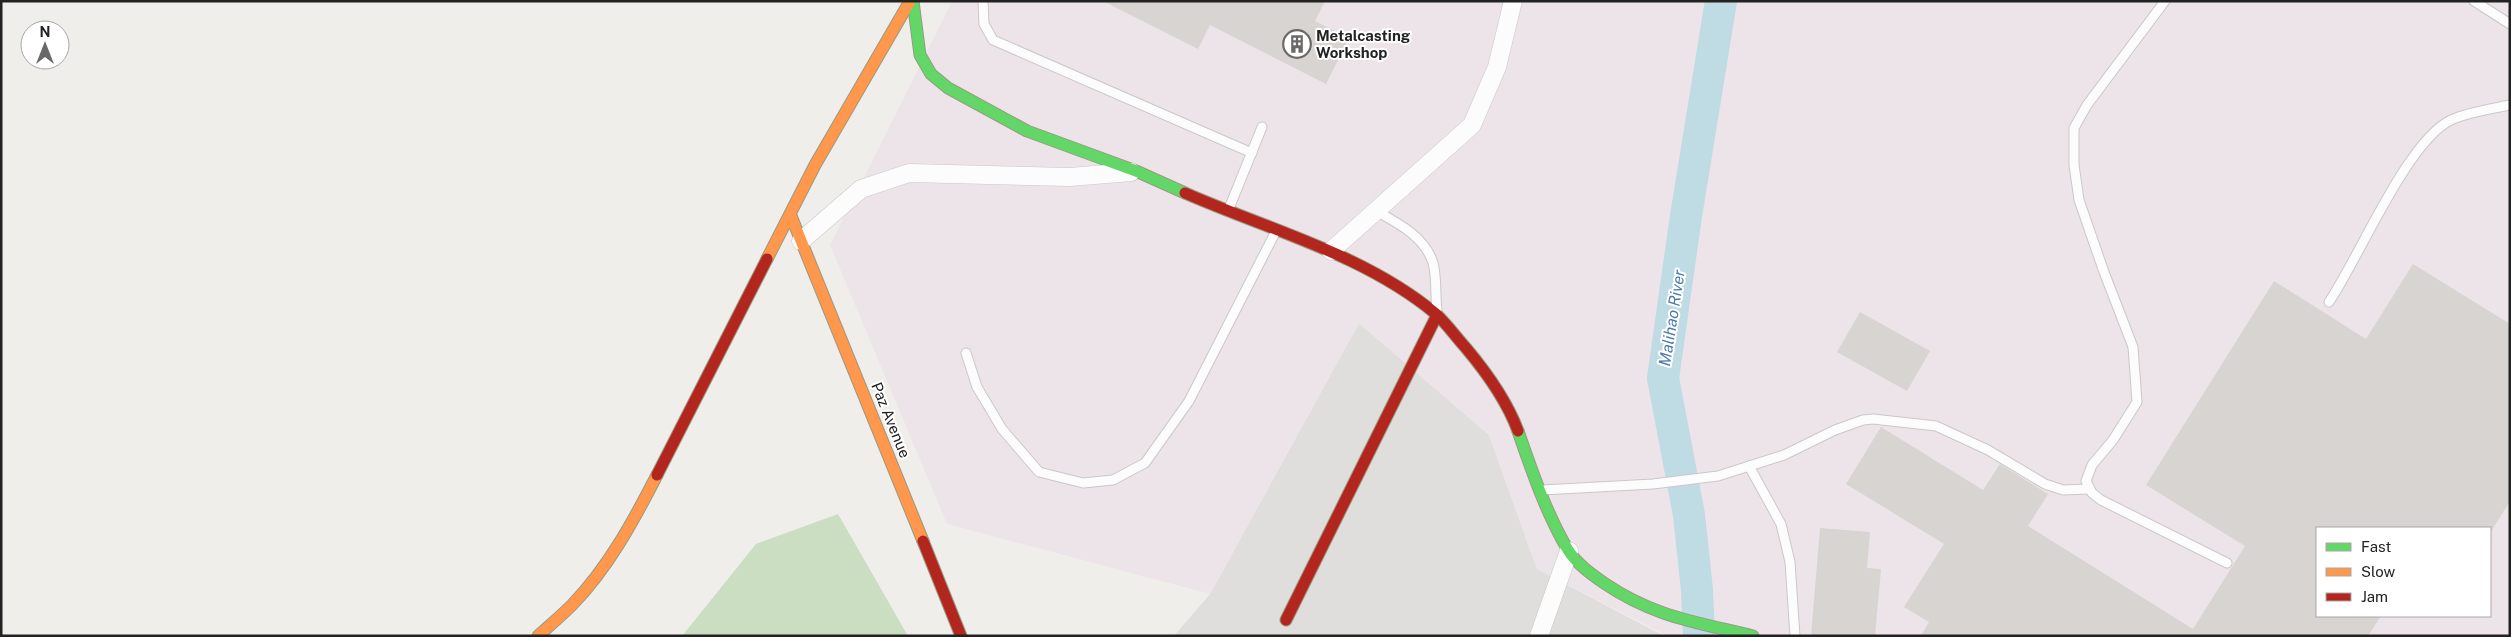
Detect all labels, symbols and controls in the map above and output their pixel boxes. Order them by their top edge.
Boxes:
north arrow [20,20,70,70]
text: N [40,24,50,40]
place label: Metalcasting Workshop [1316,27,1411,61]
building icon: Metalcasting Workshop [1282,29,1312,59]
water label: Malihao River [1655,268,1689,368]
street label: Paz Avenue [868,380,914,460]
legend [2316,527,2491,617]
text: Fast [2361,538,2391,555]
text: Slow [2361,563,2396,580]
text: Jam [2361,588,2388,605]

